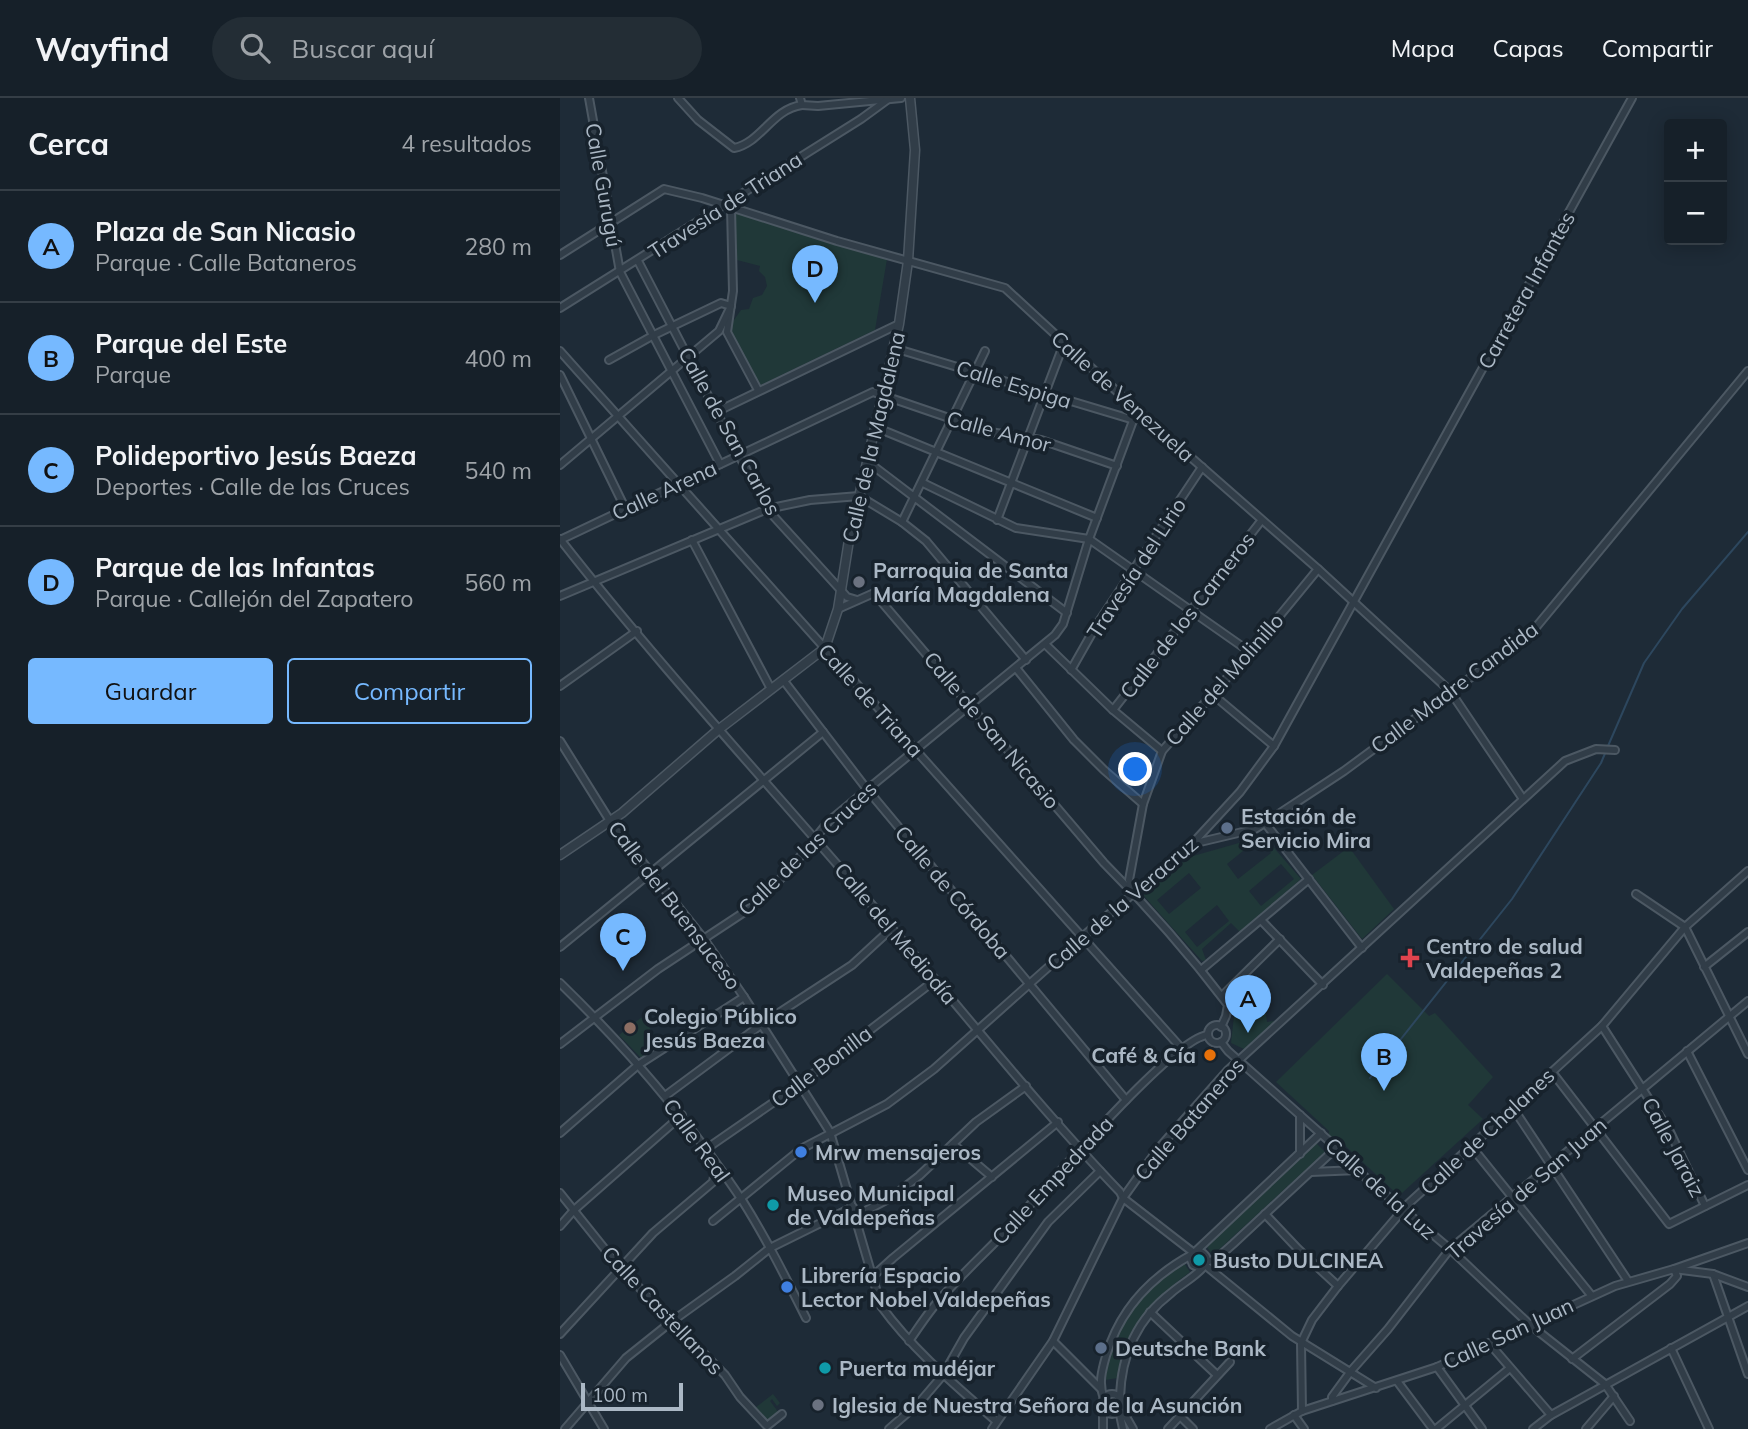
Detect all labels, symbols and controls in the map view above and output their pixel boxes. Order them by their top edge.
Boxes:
search box [212,17,702,80]
text: Wayfind [35,28,170,69]
icon: search [236,29,274,67]
text: Buscar aquí [292,32,434,65]
text: Mapa [1391,33,1455,63]
text: Capas [1493,33,1564,63]
text: Compartir [1602,33,1713,63]
map controls [1664,119,1727,245]
button: + [1664,119,1727,182]
street label: Calle Gurugú [580,121,628,249]
text: Cerca [28,125,109,163]
text: 4 resultados [401,129,532,158]
street label: Travesía de Triana [643,146,807,264]
button: − [1664,182,1727,245]
street label: Carretera Infantes [1472,207,1580,373]
text: Plaza de San Nicasio [95,215,356,248]
text: A [42,232,60,261]
text: 280 m [464,232,532,261]
pin: D [792,245,838,303]
text: Parque · Calle Bataneros [95,248,357,277]
street label: Calle de Venezuela [1046,325,1200,467]
text: Parque del Este [95,327,287,360]
street label: Calle de la Magdalena [836,329,910,545]
street label: Calle de San Carlos [673,342,787,520]
text: B [43,344,59,373]
text: 400 m [464,344,532,373]
street label: Calle Espiga [953,354,1075,414]
text: Parque [95,360,171,389]
street label: Calle Amor [944,405,1054,458]
text: Polideportivo Jesús Baeza [95,439,417,472]
street label: Calle Arena [607,454,721,526]
text: C [43,456,59,485]
text: 540 m [464,456,532,485]
text: Deportes · Calle de las Cruces [95,472,410,501]
street label: Travesía del Lirio [1081,493,1191,643]
street label: Calle de los Carneros [1114,527,1260,703]
text: Parque de las Infantas [95,551,375,584]
place label: Parroquia de Santa María Magdalena [873,557,1069,607]
text: D [42,568,60,597]
text: 560 m [464,568,532,597]
marker: Parroquia de Santa María Magdalena [851,574,867,590]
text: Parque · Callejón del Zapatero [95,584,413,613]
street label: Calle del Molinillo [1159,607,1289,751]
street label: Calle Madre Candida [1365,616,1543,758]
street label: Calle de Triana [813,638,929,762]
street label: Calle de San Nicasio [919,646,1065,814]
button: Guardar [28,658,273,724]
button: Compartir [287,658,532,724]
your location [1118,752,1152,786]
street label: Calle de las Cruces [732,775,882,921]
place label: Estación de Servicio Mira [1241,803,1371,853]
street label: Calle del Buensuceso [603,816,747,994]
street label: Calle de Córdoba [890,820,1016,964]
marker: Estación de Servicio Mira [1219,820,1235,836]
street label: Calle de la Veracruz [1041,830,1203,976]
street label: Calle del Mediodía [829,857,963,1009]
pin: C [600,913,646,971]
place label: Centro de salud Valdepeñas 2 [1425,933,1583,983]
marker: Centro de salud Valdepeñas 2 [1400,948,1420,968]
pin: A [1225,975,1271,1033]
place label: Colegio Público Jesús Baeza [644,1003,797,1053]
marker: Colegio Público Jesús Baeza [622,1020,638,1036]
street label: Calle Bonilla [765,1020,877,1112]
pin: B [1361,1033,1407,1091]
place label: Café & Cía [1091,1042,1196,1068]
marker: Café & Cía [1202,1047,1218,1063]
street label: Calle Bataneros [1129,1052,1249,1186]
street label: Calle de Chalanes [1414,1062,1560,1200]
street label: Calle Real [658,1093,736,1187]
street label: Calle Jaraiz [1637,1093,1711,1201]
street label: Calle Empedrada [986,1110,1118,1250]
street label: Travesía de San Juan [1441,1111,1611,1265]
street label: Calle de la Luz [1320,1131,1442,1245]
place label: Mrw mensajeros [815,1139,981,1165]
marker: Mrw mensajeros [793,1144,809,1160]
place label: Museo Municipal de Valdepeñas [787,1180,955,1230]
marker: Museo Municipal de Valdepeñas [765,1197,781,1213]
street label: Calle Castellanos [597,1240,729,1380]
place label: Busto DULCINEA [1213,1247,1383,1273]
marker: Busto DULCINEA [1191,1252,1207,1268]
place label: Librería Espacio Lector Nobel Valdepeñas [801,1262,1051,1312]
marker: Librería Espacio Lector Nobel Valdepeñas [779,1279,795,1295]
street label: Calle San Juan [1439,1291,1577,1375]
place label: Deutsche Bank [1115,1335,1266,1361]
marker: Deutsche Bank [1093,1340,1109,1356]
place label: Puerta mudéjar [839,1355,996,1381]
marker: Puerta mudéjar [817,1360,833,1376]
scale bar [581,1380,682,1412]
text: 100 m [592,1383,648,1407]
place label: Iglesia de Nuestra Señora de la Asunción [832,1392,1242,1418]
marker: Iglesia de Nuestra Señora de la Asunción [810,1397,826,1413]

